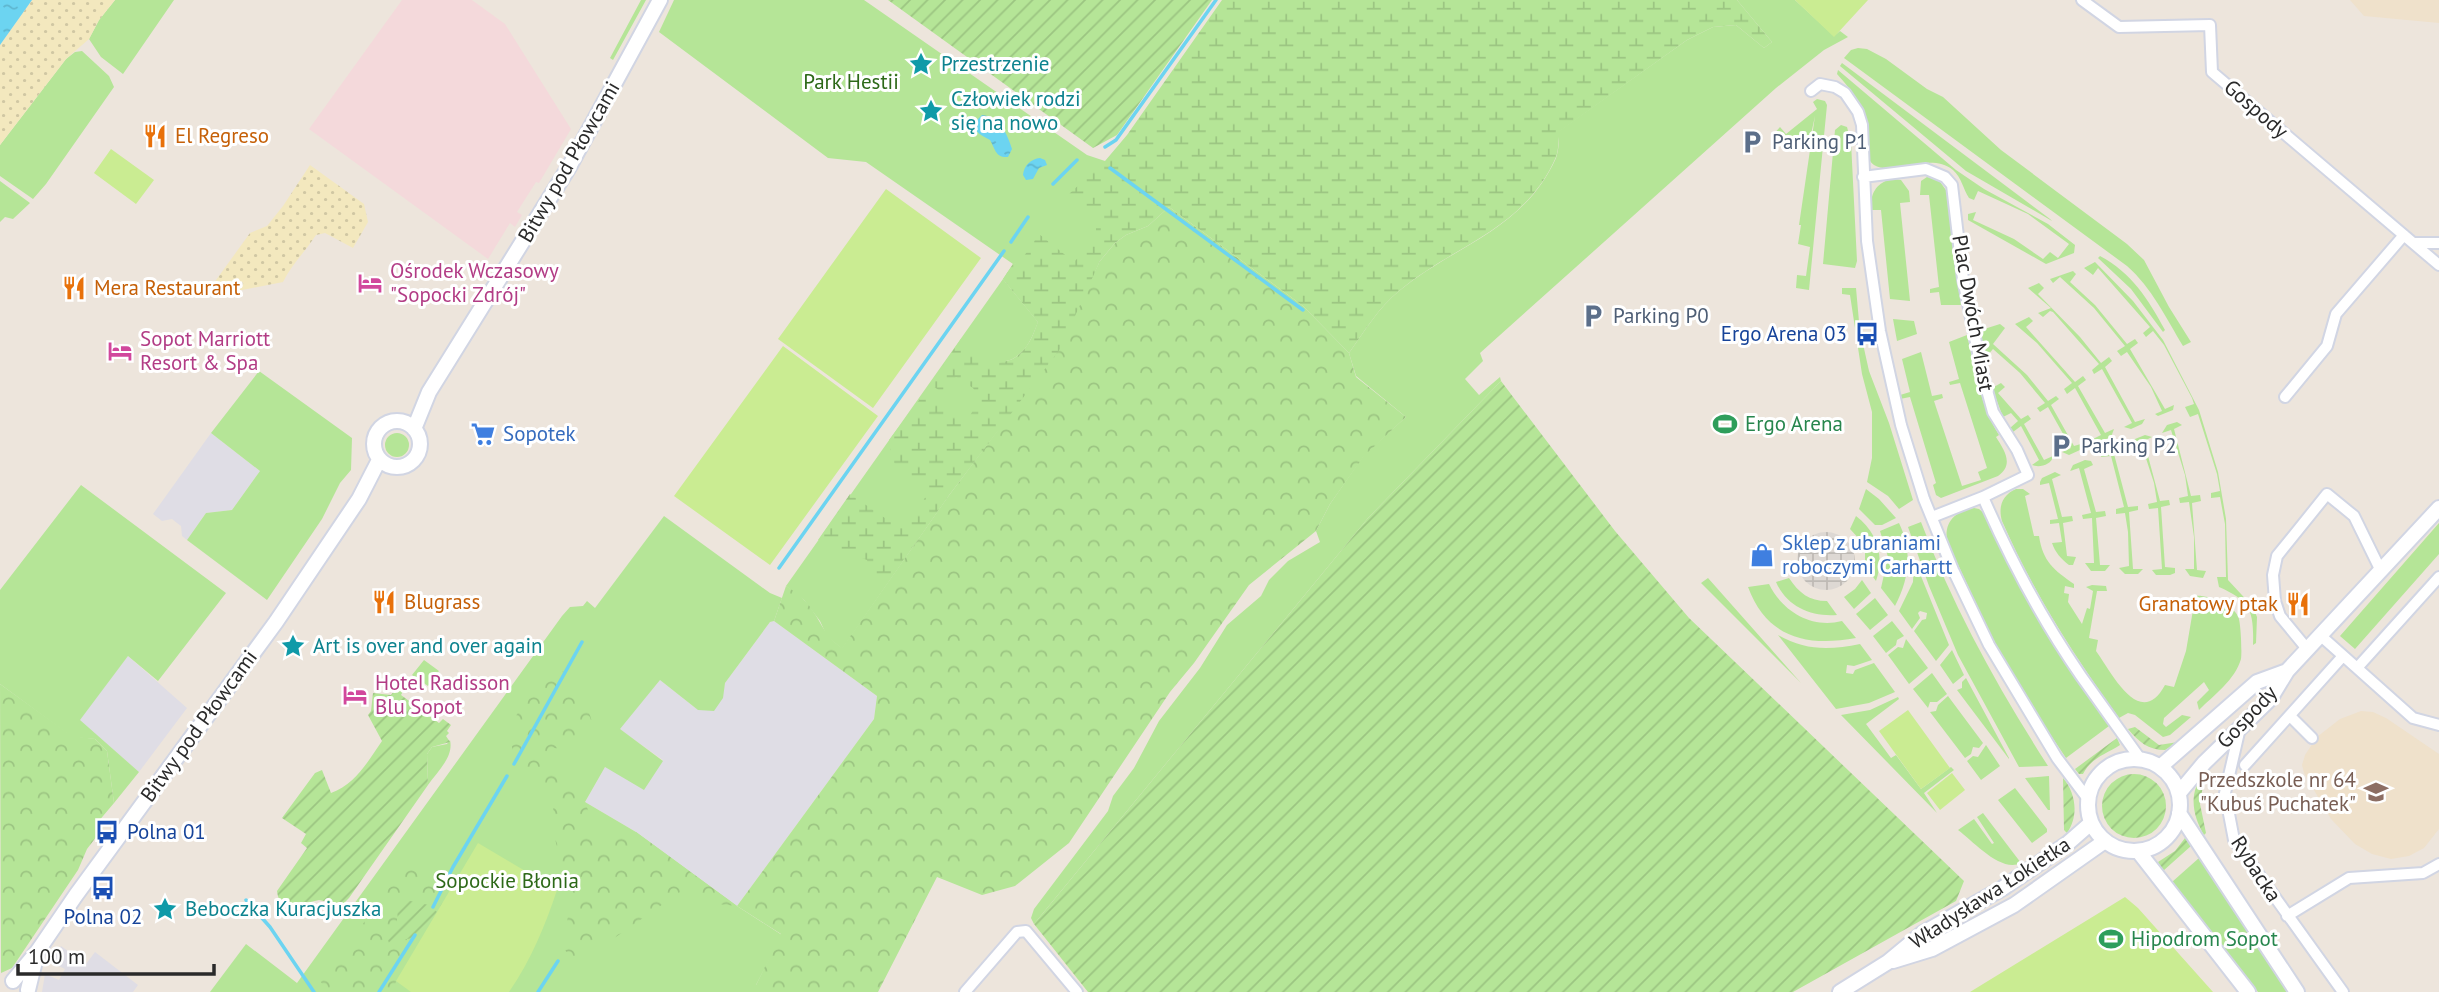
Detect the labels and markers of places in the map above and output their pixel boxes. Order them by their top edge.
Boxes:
place icon: Przestrzenie [907,50,935,78]
place label: Przestrzenie [941,50,1049,77]
place label: Człowiek rodzi się na nowo [951,85,1081,136]
place icon: Człowiek rodzi się na nowo [917,97,945,125]
restaurant icon: El Regreso [141,122,169,150]
place label: El Regreso [175,122,269,149]
parking icon: Parking P1 [1738,128,1766,156]
place label: Parking P1 [1772,128,1868,155]
place label: Ośrodek Wczasowy "Sopocki Zdrój" [390,257,559,308]
hotel icon: Ośrodek Wczasowy "Sopocki Zdrój" [356,269,384,297]
restaurant icon: Mera Restaurant [60,274,88,302]
place label: Mera Restaurant [94,274,240,301]
parking icon: Parking P0 [1579,302,1607,330]
place label: Parking P0 [1613,302,1709,329]
place label: Ergo Arena 03 [1721,320,1847,347]
bus stop icon: Ergo Arena 03 [1853,320,1881,348]
place label: Sopot Marriott Resort & Spa [140,325,270,376]
hotel icon: Sopot Marriott Resort & Spa [106,337,134,365]
sports icon: Ergo Arena [1711,410,1739,438]
place label: Ergo Arena [1745,410,1843,437]
supermarket icon: Sopotek [469,420,497,448]
place label: Sopotek [503,420,576,447]
parking icon: Parking P2 [2047,432,2075,460]
place label: Parking P2 [2081,432,2177,459]
place label: Sklep z ubraniami roboczymi Carhartt [1782,529,1952,580]
shop icon: Sklep z ubraniami roboczymi Carhartt [1748,541,1776,569]
restaurant icon: Blugrass [370,588,398,616]
place label: Blugrass [404,588,480,615]
place label: Granatowy ptak [2139,590,2278,617]
restaurant icon: Granatowy ptak [2284,590,2312,618]
place icon: Art is over and over again [279,632,307,660]
place label: Art is over and over again [313,632,543,659]
place label: Hotel Radisson Blu Sopot [375,669,510,720]
hotel icon: Hotel Radisson Blu Sopot [341,681,369,709]
place label: Przedszkole nr 64 "Kubuś Puchatek" [2198,766,2356,817]
school or university icon: Przedszkole nr 64 "Kubuś Puchatek" [2362,778,2390,806]
bus stop icon: Polna 01 [93,818,121,846]
place label: Polna 01 [127,818,206,845]
bus stop icon: Polna 02 [89,874,117,902]
place icon: Beboczka Kuracjuszka [151,895,179,923]
place label: Beboczka Kuracjuszka [185,895,381,922]
place label: Polna 02 [64,903,142,930]
sports icon: Hipodrom Sopot [2097,925,2125,953]
place label: Hipodrom Sopot [2131,925,2278,952]

